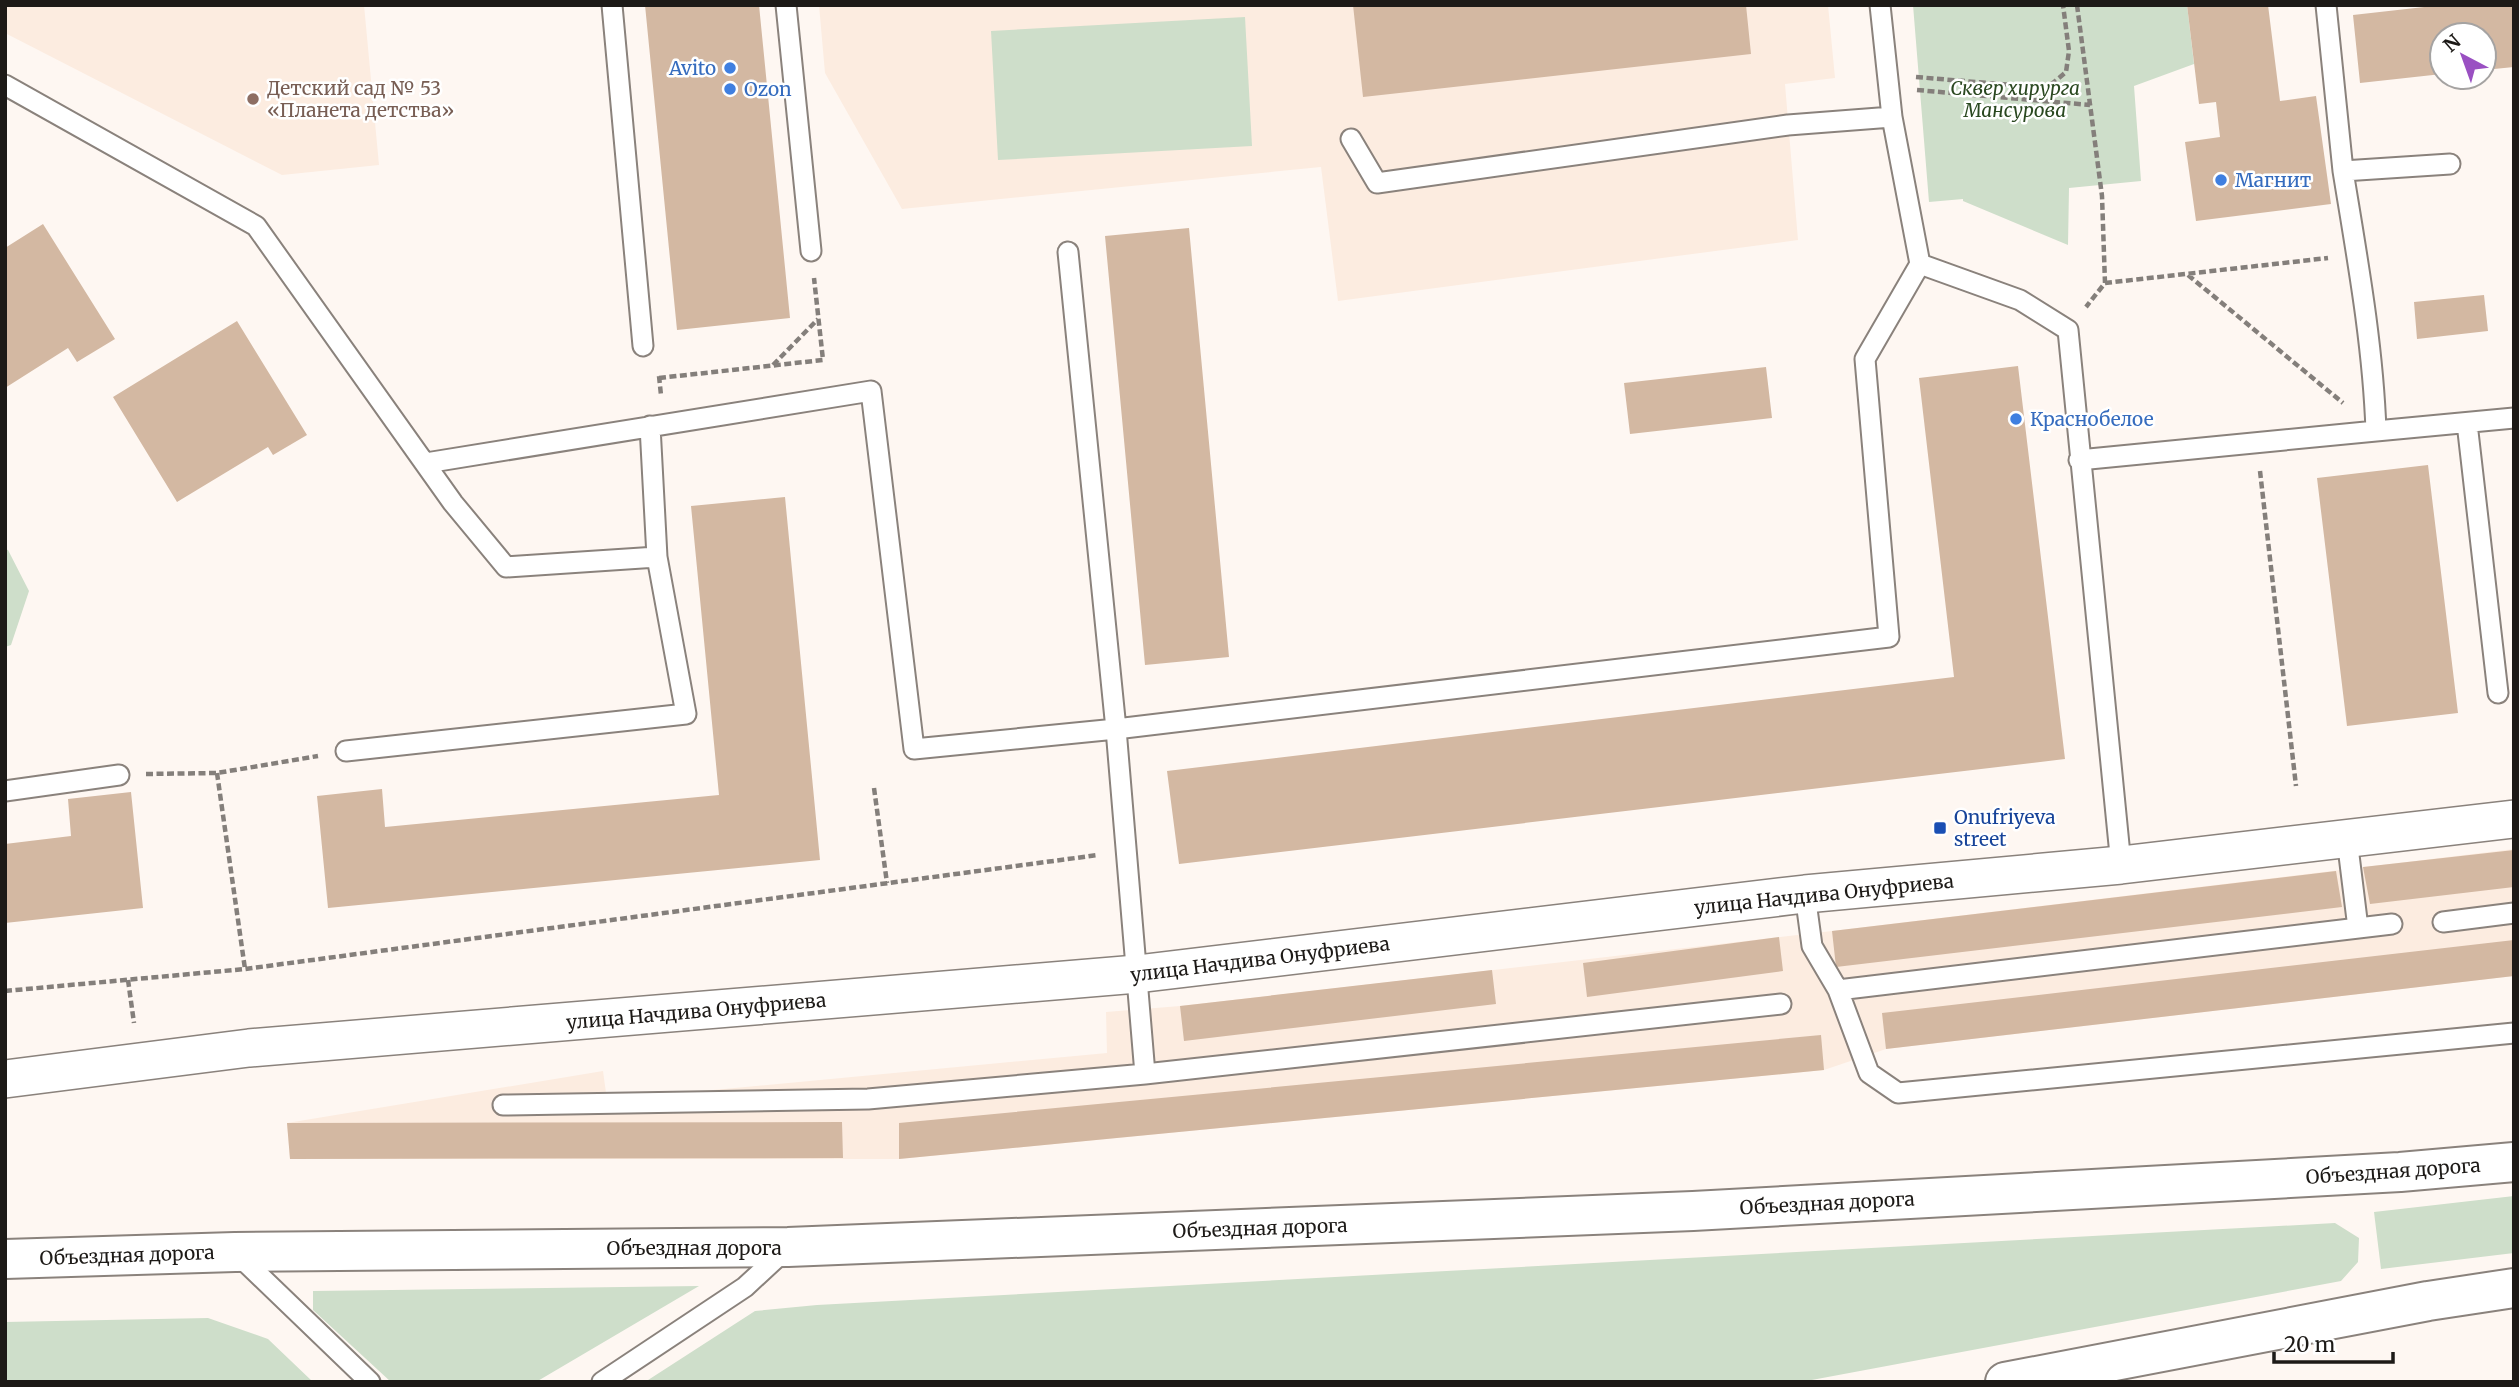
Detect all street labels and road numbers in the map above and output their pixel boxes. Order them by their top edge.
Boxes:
street label: улица Начдива Онуфриева [1693,868,1955,920]
street label: улица Начдива Онуфриева [1129,931,1391,987]
street label: улица Начдива Онуфриева [565,988,827,1034]
street label: Объездная дорога [2305,1153,2481,1189]
street label: Объездная дорога [1739,1186,1915,1220]
street label: Объездная дорога [1172,1213,1348,1243]
street label: Объездная дорога [606,1236,782,1260]
street label: Объездная дорога [39,1240,215,1270]

